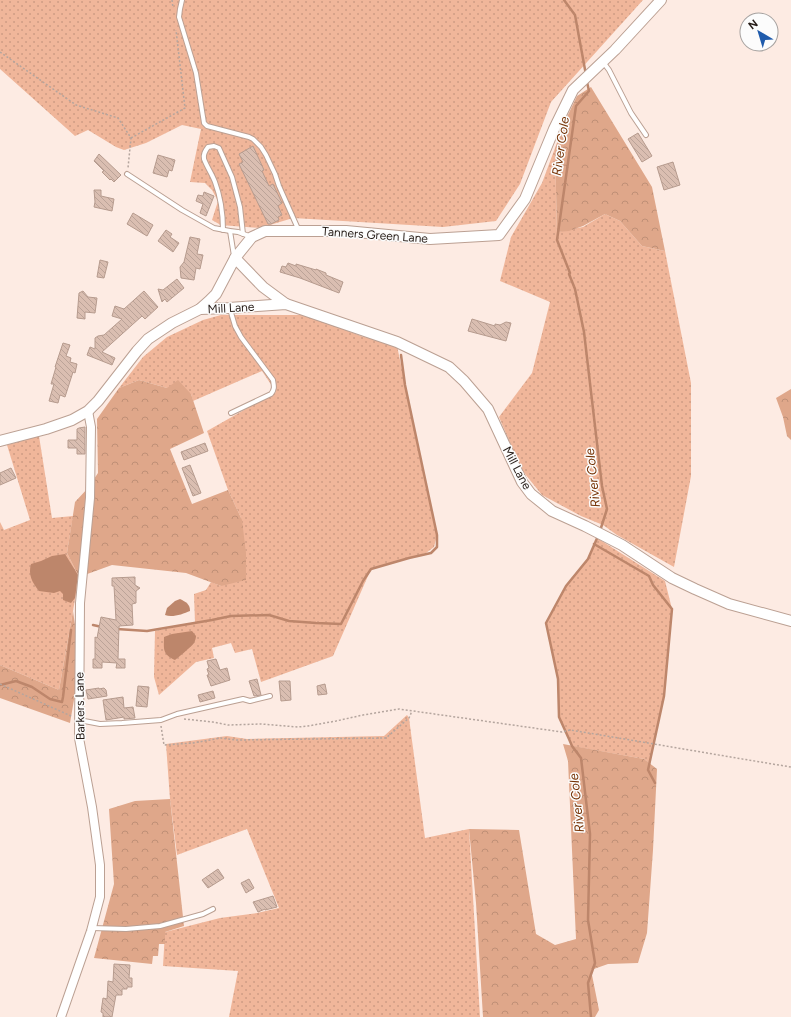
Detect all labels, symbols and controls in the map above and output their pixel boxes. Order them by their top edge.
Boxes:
north arrow [739,12,779,52]
text: N [746,17,761,32]
water label: River Cole [549,116,572,177]
street label: Tanners Green Lane [322,224,429,246]
street label: Mill Lane [207,300,255,316]
street label: Mill Lane [500,444,534,492]
water label: River Cole [582,448,603,508]
street label: Barkers Lane [72,671,88,740]
water label: River Cole [566,773,587,833]

